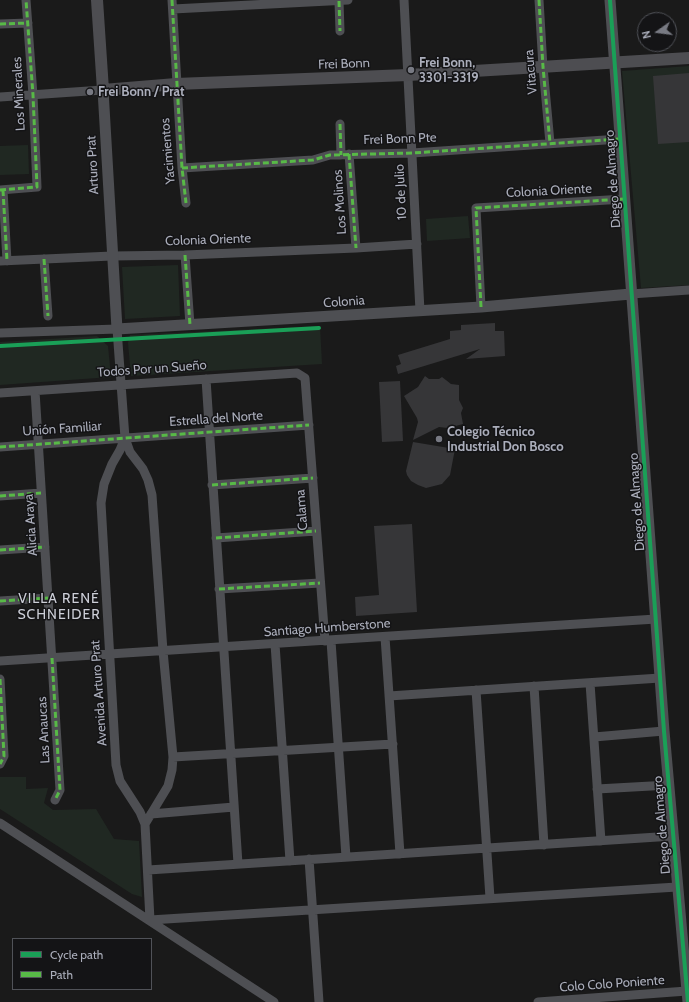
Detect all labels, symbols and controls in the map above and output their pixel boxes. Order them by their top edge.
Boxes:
north arrow [637,12,677,52]
text: N [639,29,654,40]
street label: Vitacura [521,49,541,95]
street label: Frei Bonn [318,55,370,73]
place label: Frei Bonn, 3301-3319 [419,55,479,86]
street label: Los Minerales [9,57,29,131]
marker: Frei Bonn, 3301-3319 [406,65,416,75]
place label: Frei Bonn / Prat [98,84,184,100]
marker: Frei Bonn / Prat [85,87,95,97]
street label: Yacimientos [157,117,179,185]
street label: Diego de Almagro [602,129,624,229]
street label: Frei Bonn Pte [363,130,437,148]
street label: Arturo Prat [84,135,102,195]
street label: 10 de Julio [392,164,410,220]
street label: Los Molinos [330,169,350,235]
street label: Colonia Oriente [506,181,592,201]
street label: Colonia Oriente [165,231,251,249]
street label: Colonia [323,293,365,311]
street label: Todos Por un Sueño [97,357,207,381]
street label: Estrella del Norte [169,408,263,430]
street label: Unión Familiar [22,418,102,440]
place label: Colegio Técnico Industrial Don Bosco [447,424,564,455]
marker: Colegio Técnico Industrial Don Bosco [434,434,444,444]
street label: Diego de Almagro [626,452,648,552]
street label: Calama [293,489,311,531]
street label: Alicia Araya [21,493,41,557]
district label: VILLA RENÉ SCHNEIDER [17,591,101,624]
street label: Santiago Humberstone [263,616,391,640]
street label: Avenida Arturo Prat [88,640,110,746]
street label: Las Anaucas [34,696,54,764]
street label: Diego de Almagro [650,775,674,875]
legend [12,938,152,990]
text: Cycle path [50,947,103,962]
text: Path [50,967,73,982]
street label: Colo Colo Poniente [559,973,665,995]

